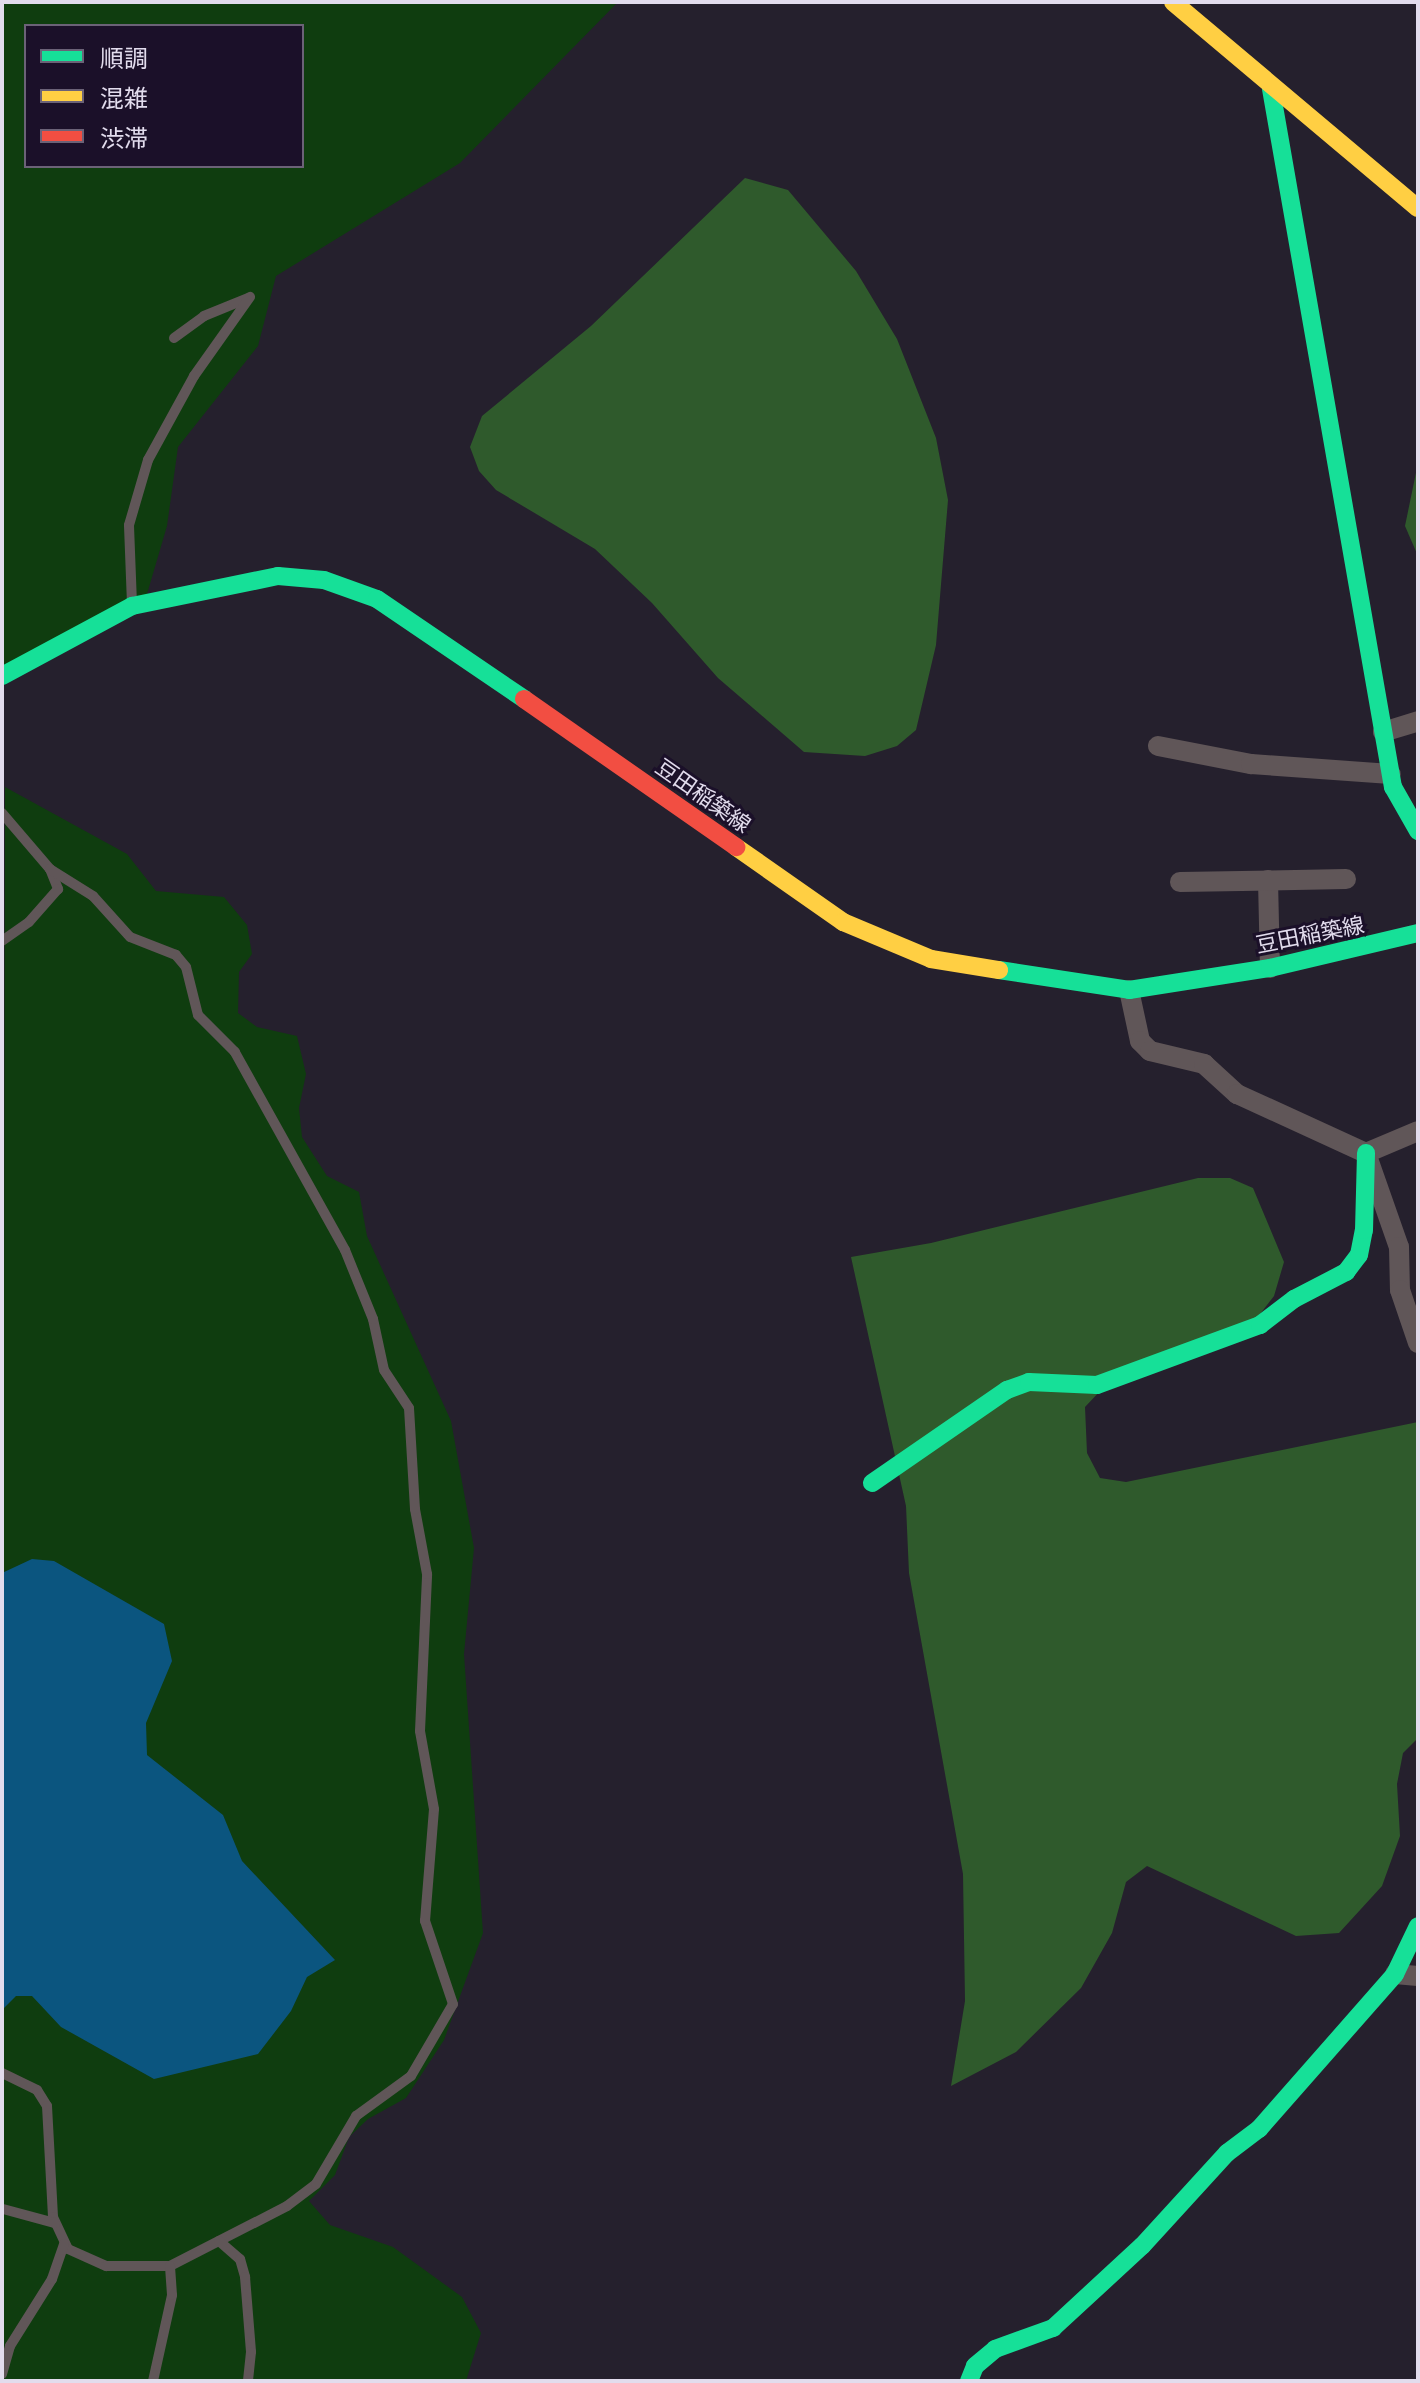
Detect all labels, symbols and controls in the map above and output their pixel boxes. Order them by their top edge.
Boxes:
legend [24,24,304,168]
text: 順調 [100,43,148,73]
text: 混雑 [100,83,148,113]
text: 渋滞 [100,123,148,153]
street label: 豆田稲築線 [650,754,756,838]
street label: 豆田稲築線 [1253,912,1367,958]

